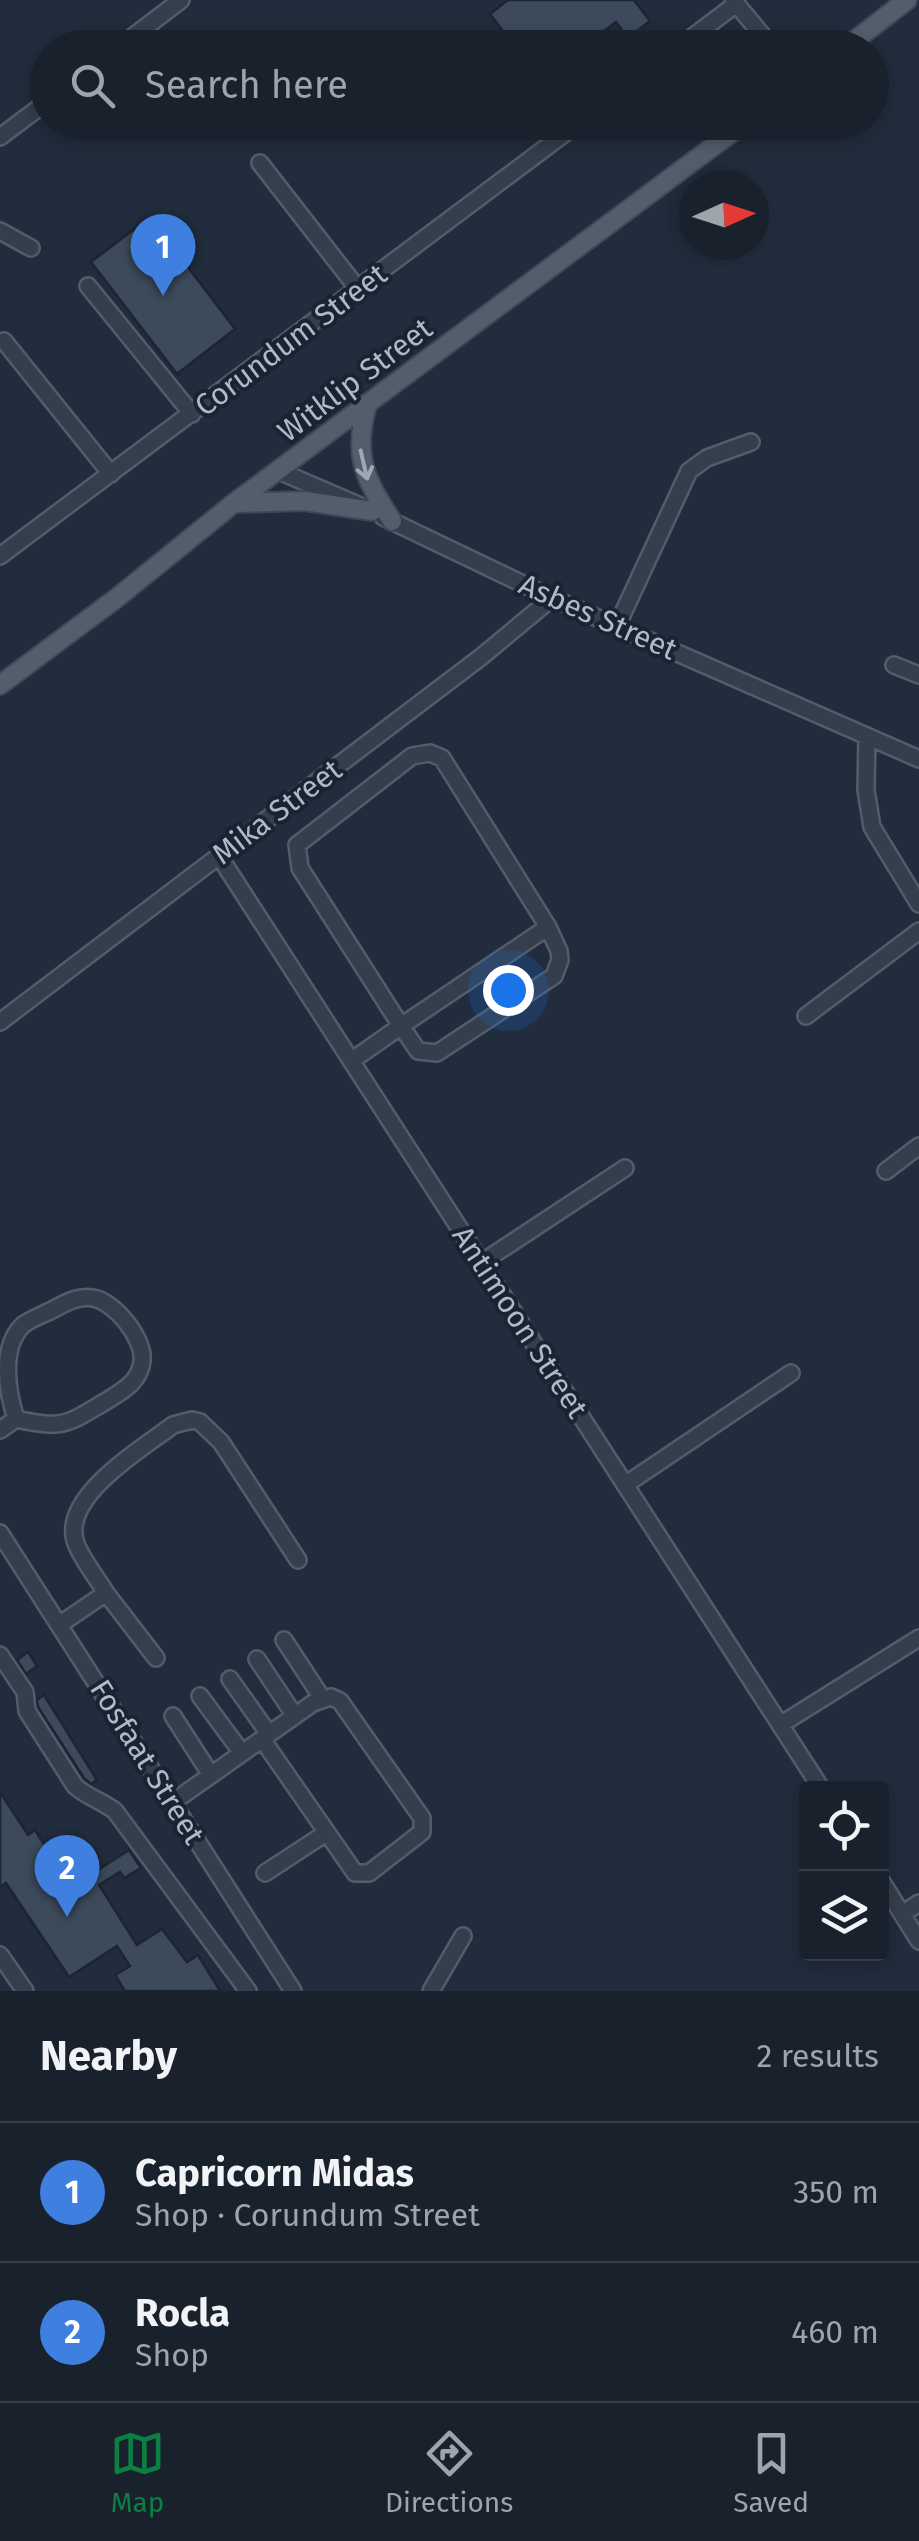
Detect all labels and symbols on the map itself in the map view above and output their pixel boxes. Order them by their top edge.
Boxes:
north arrow [679,170,769,260]
pin: 1 [130,214,196,296]
street label: Corundum Street [188,256,394,424]
street label: Witklip Street [271,310,439,450]
one-way arrow [356,448,374,480]
street label: Asbes Street [514,566,683,668]
street label: Mika Street [205,752,349,872]
your location [483,965,534,1016]
street label: Antimoon Street [445,1219,596,1425]
street label: Fosfaat Street [82,1673,212,1851]
pin: 2 [34,1834,100,1917]

